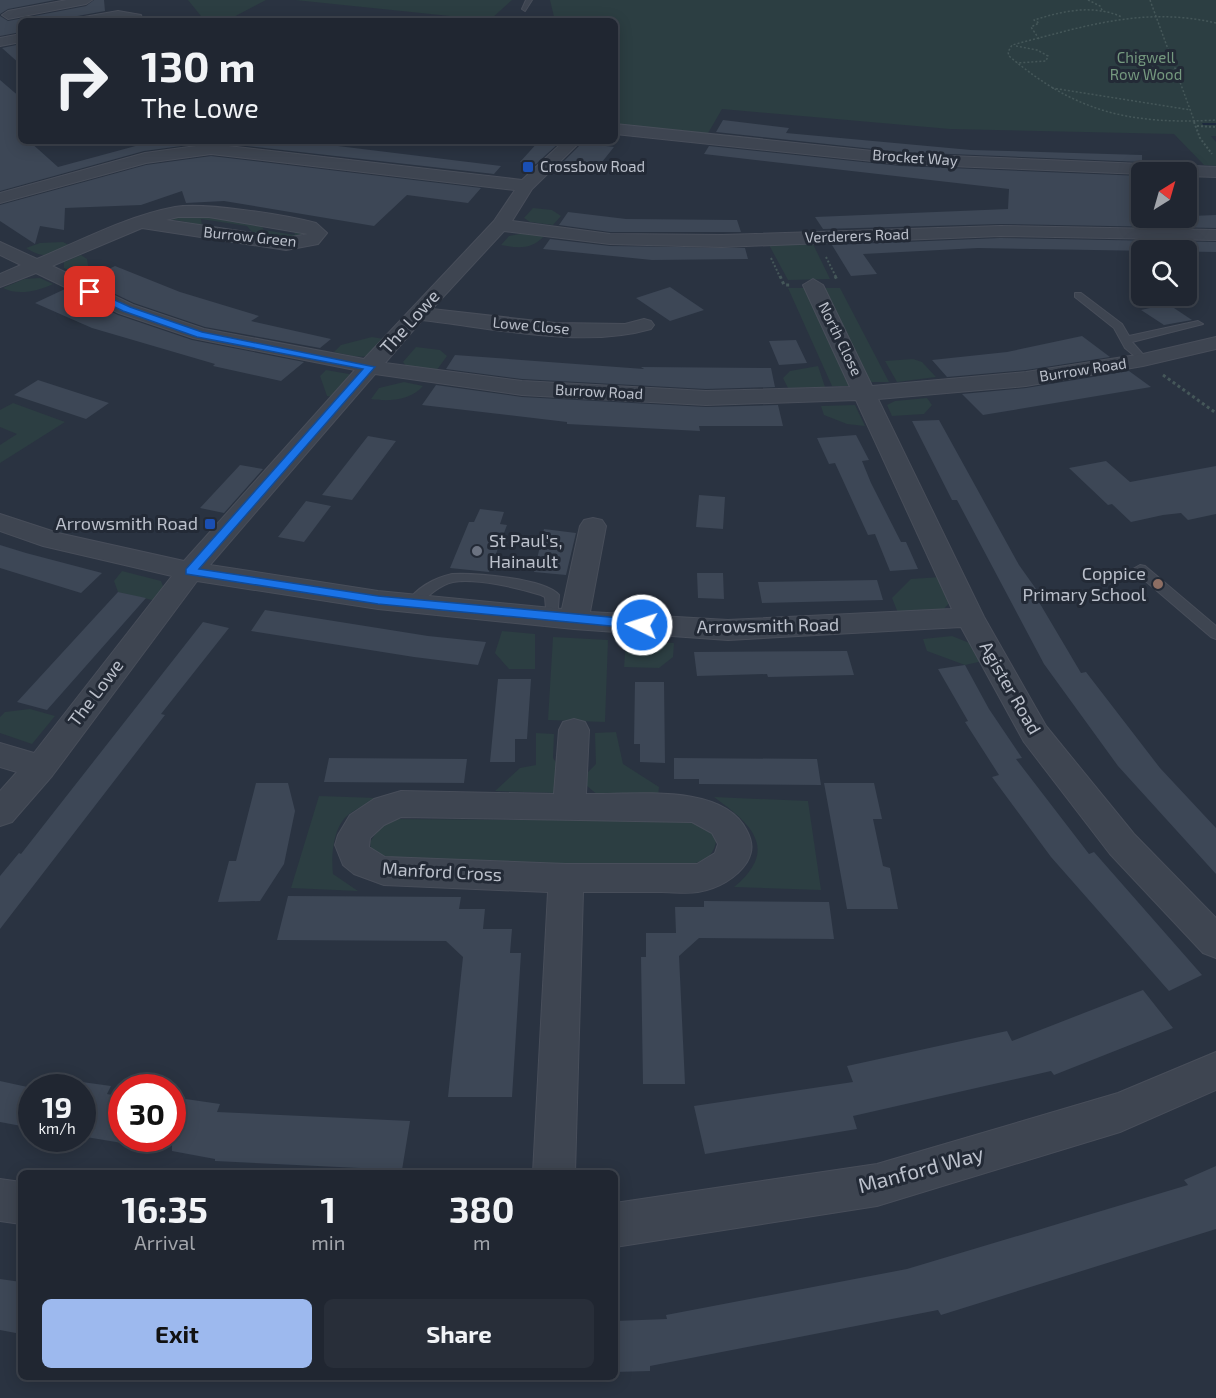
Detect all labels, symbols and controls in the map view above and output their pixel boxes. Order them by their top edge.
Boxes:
text: 130 m [141,40,256,90]
icon: right [42,42,120,120]
park label: Chigwell Row Wood [1110,48,1182,83]
text: The Lowe [141,91,259,123]
street label: Brocket Way [872,145,958,169]
place label: Crossbow Road [540,157,645,175]
marker: Crossbow Road [521,160,535,174]
north arrow [1131,162,1197,228]
map controls [1131,162,1197,306]
street label: Burrow Green [203,222,298,250]
street label: Verderers Road [804,224,910,246]
button: search [1131,240,1197,306]
pin [64,266,115,317]
icon: arrive [73,275,106,308]
street label: The Lowe [375,285,444,358]
street label: North Close [815,299,867,379]
street label: Lowe Close [492,313,570,337]
street label: Burrow Road [1038,353,1128,385]
street label: Burrow Road [555,380,644,402]
place label: Arrowsmith Road [55,512,198,534]
marker: Arrowsmith Road [203,517,217,531]
place label: St Paul's, Hainault [489,529,563,572]
marker: St Paul's, Hainault [470,544,484,558]
place label: Coppice Primary School [1023,562,1147,605]
marker: Coppice Primary School [1151,577,1165,591]
position arrow [610,593,674,657]
street label: Arrowsmith Road [697,613,839,637]
street label: Agister Road [975,637,1046,738]
street label: The Lowe [63,654,128,730]
street label: Manford Cross [381,857,503,885]
speed limit sign: 30 [108,1074,186,1152]
text: 19 [42,1088,72,1124]
text: km/h [38,1119,76,1137]
street label: Manford Way [855,1140,986,1197]
text: 16:35 [122,1187,208,1230]
text: 1 [321,1187,336,1230]
text: 380 [449,1187,515,1230]
text: Arrival [134,1230,195,1254]
text: min [311,1230,345,1254]
text: m [473,1230,490,1254]
button: Exit [42,1299,312,1368]
button: Share [324,1299,594,1368]

